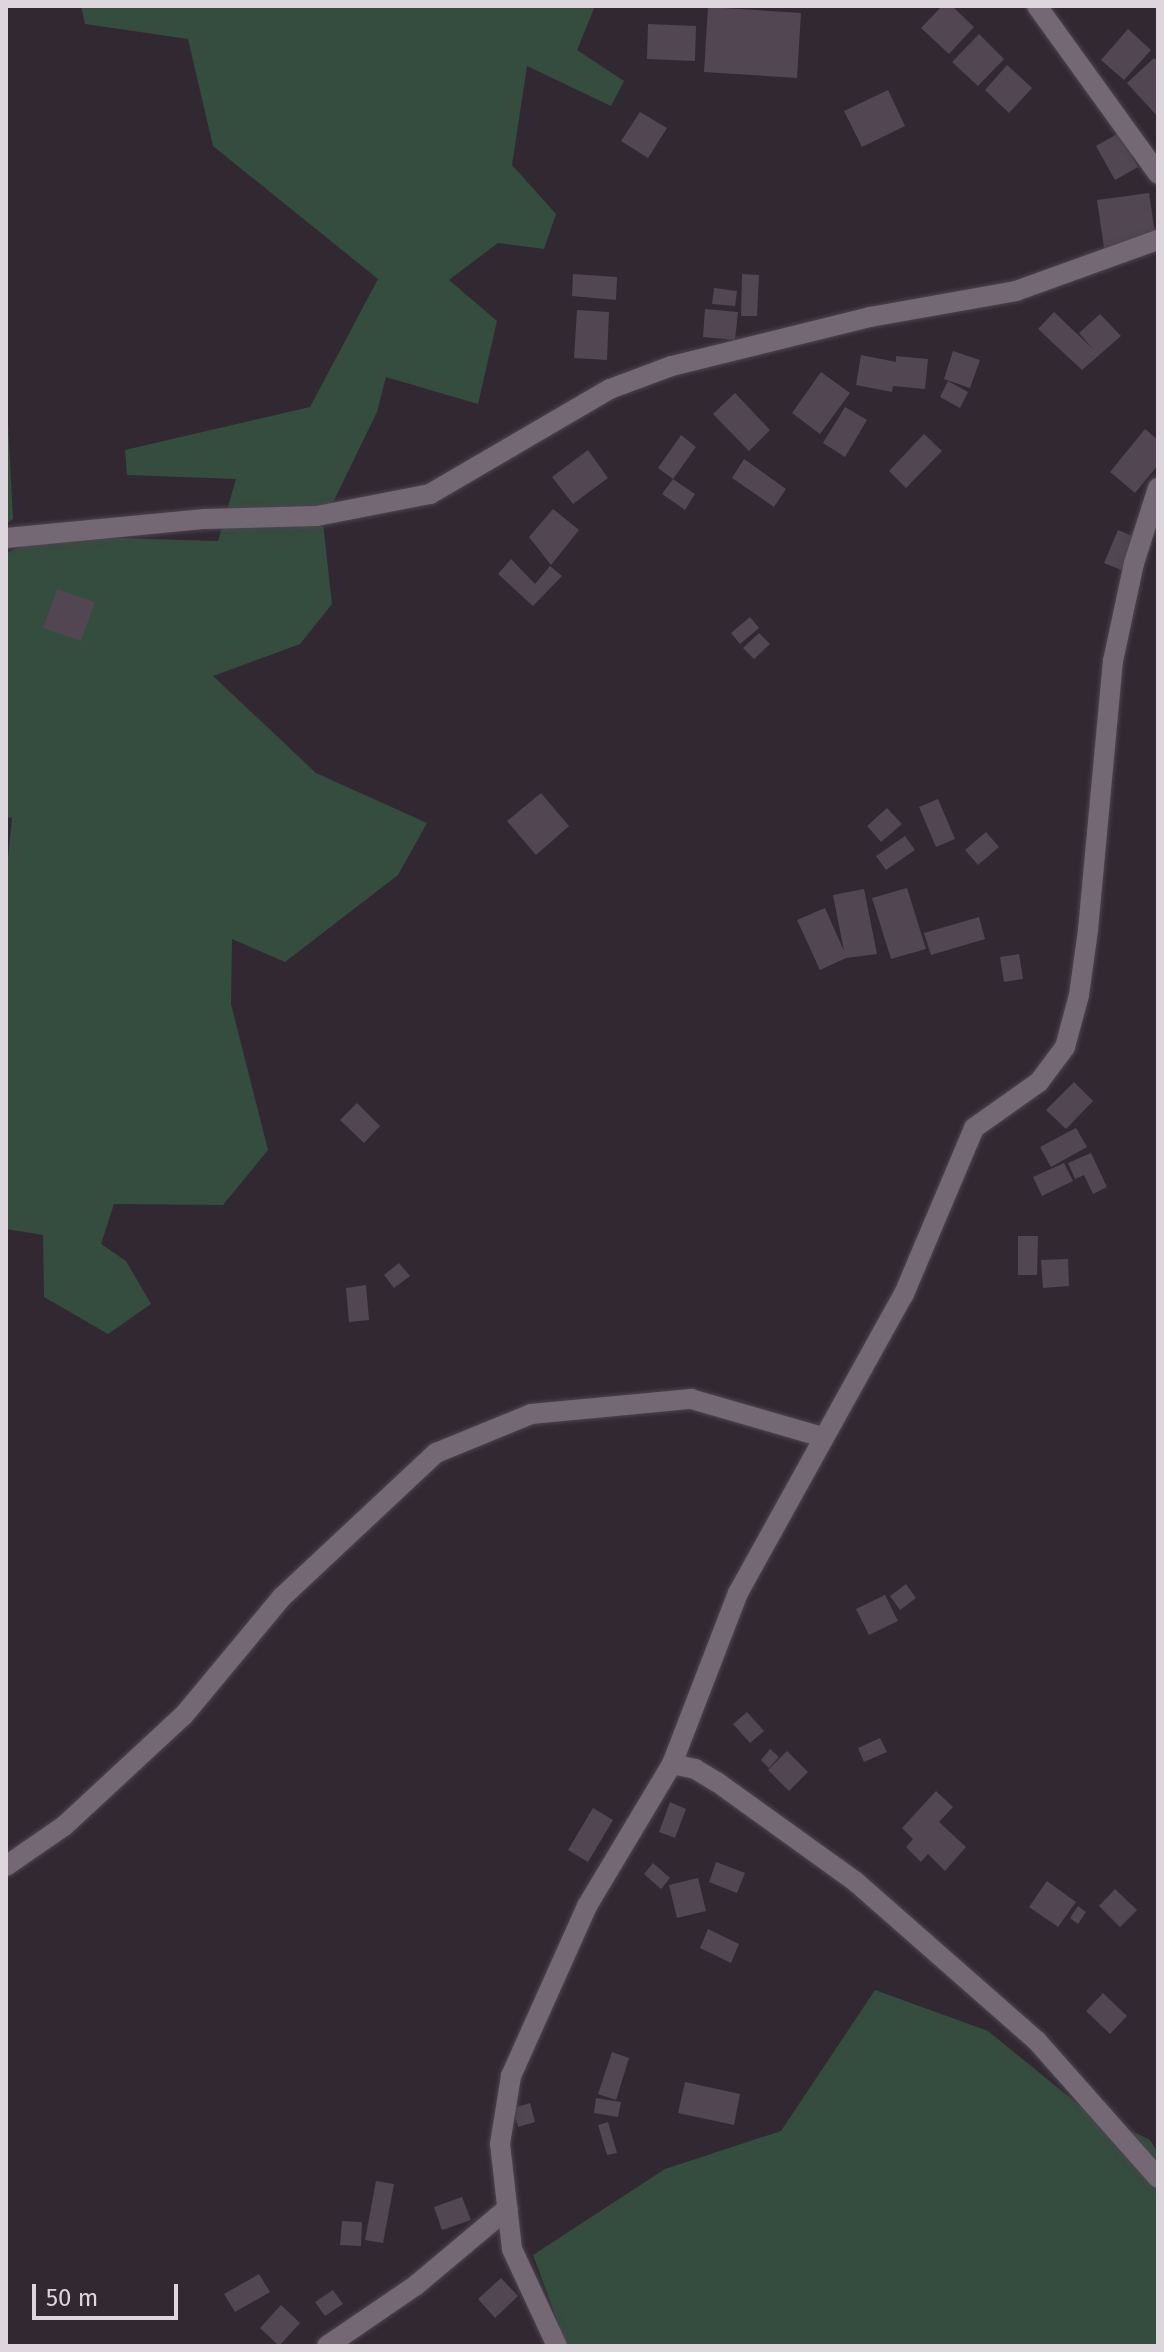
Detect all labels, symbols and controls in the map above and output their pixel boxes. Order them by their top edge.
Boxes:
scale bar [36,2268,182,2318]
text: 50 m [46,2284,98,2312]

